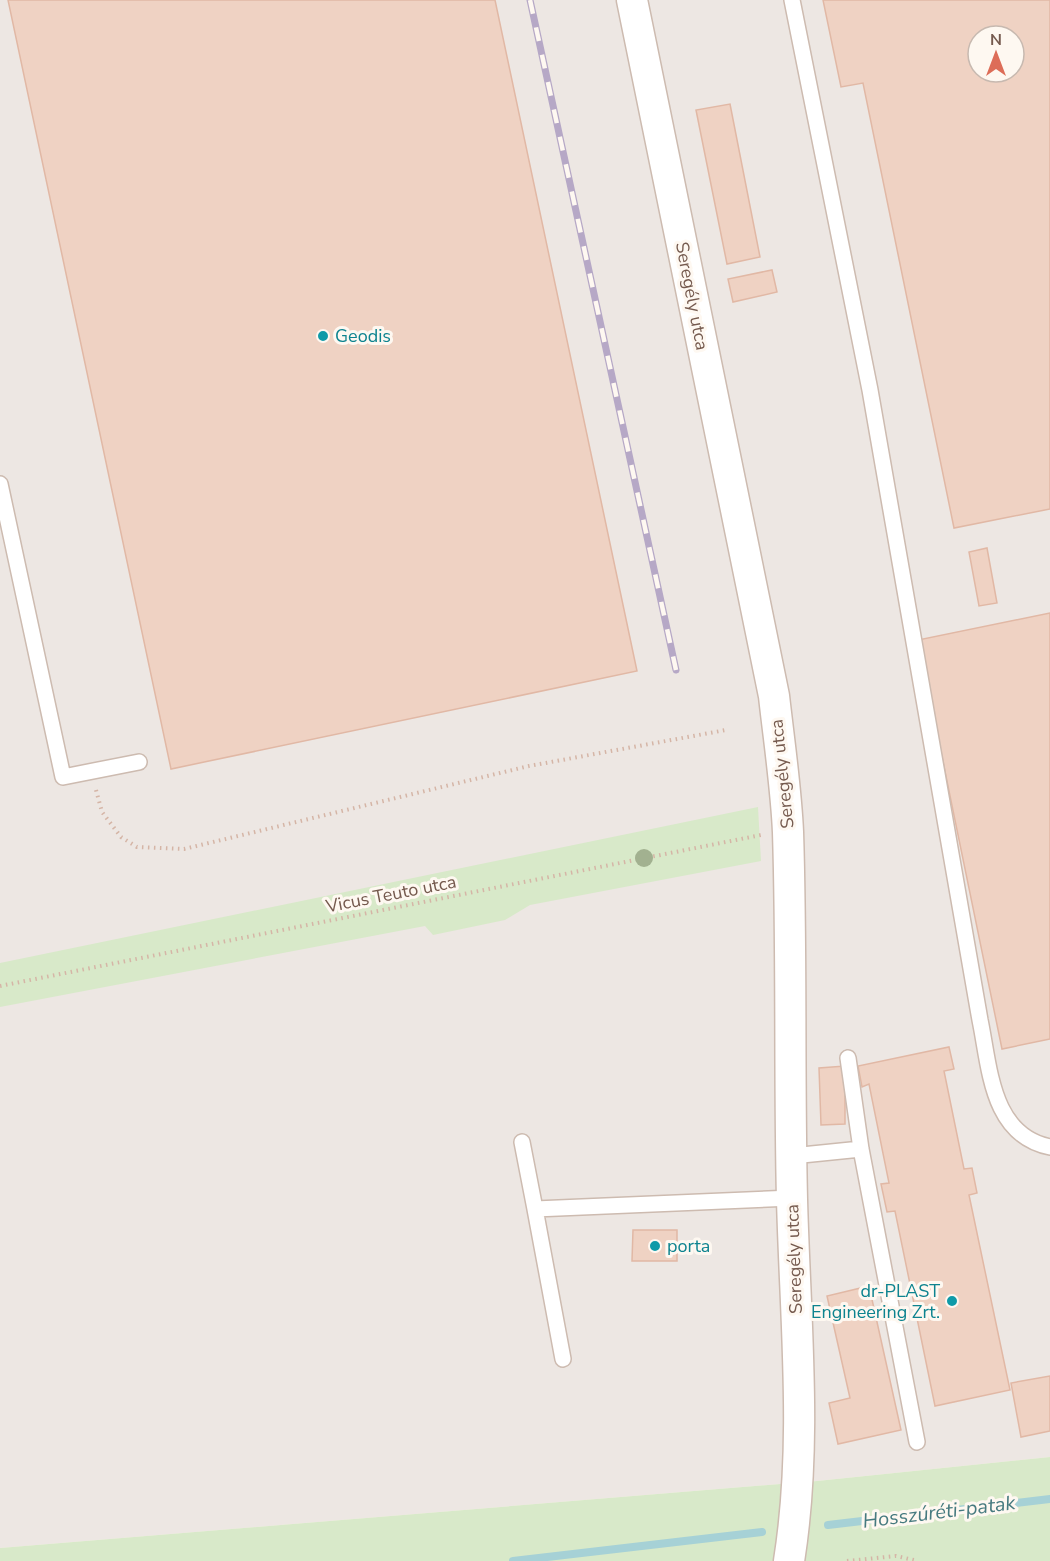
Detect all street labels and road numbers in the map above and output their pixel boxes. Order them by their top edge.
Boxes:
street label: Seregély utca [670,240,714,352]
street label: Seregély utca [764,718,800,830]
street label: Vicus Teuto utca [323,870,458,919]
street label: Seregély utca [780,1204,808,1314]

